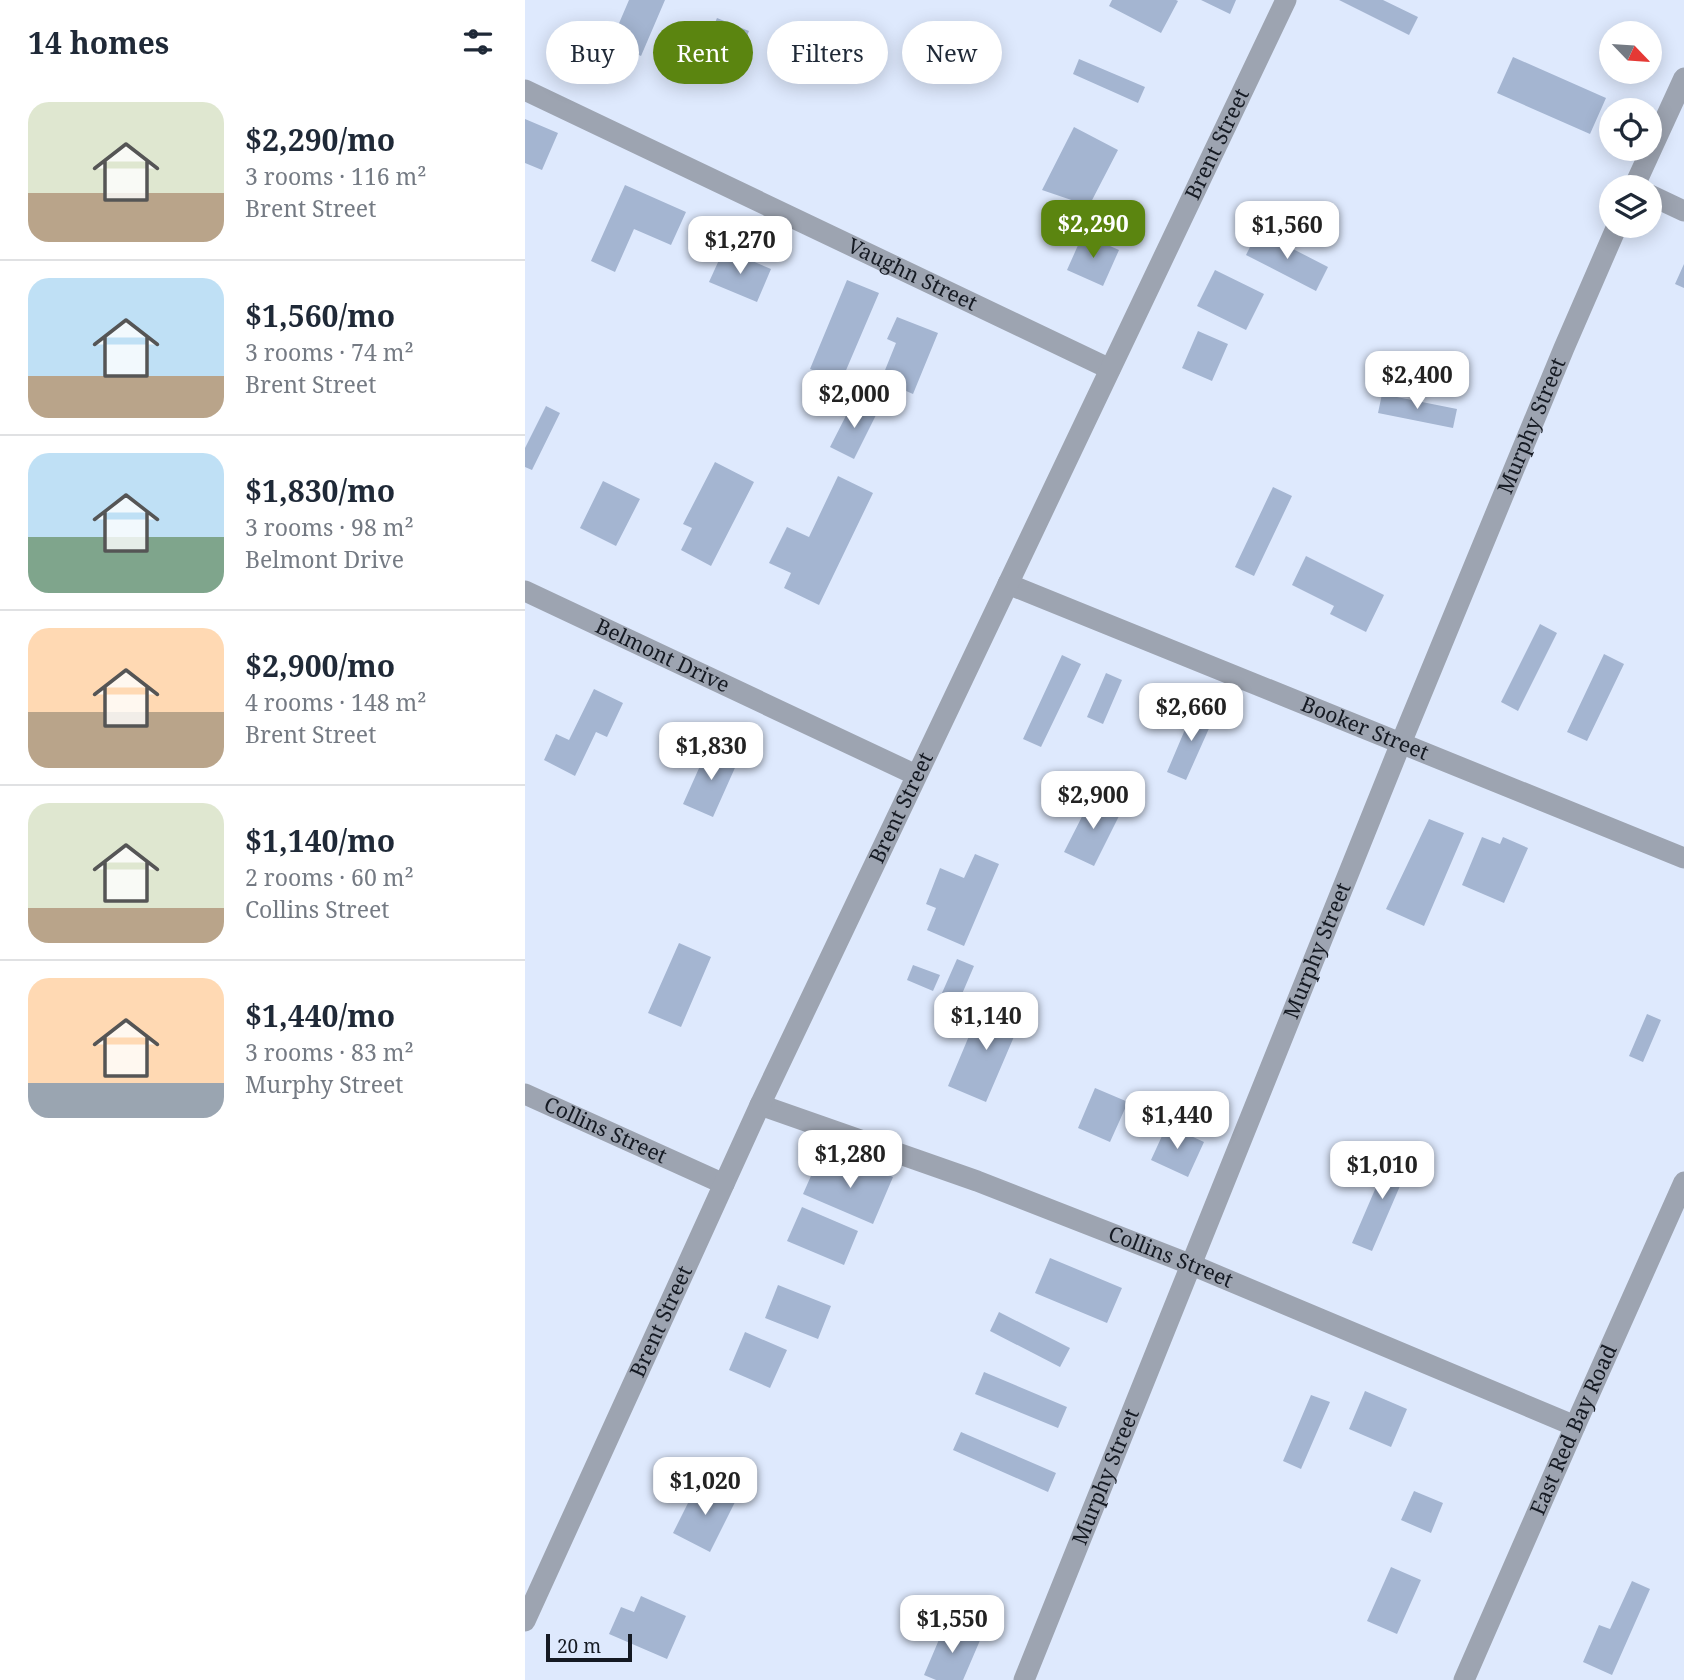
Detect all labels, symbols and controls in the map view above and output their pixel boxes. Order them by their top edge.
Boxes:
chip: Buy [546,21,639,84]
chip: Rent [653,21,753,84]
chip: Filters [767,21,888,84]
chip: New [902,21,1002,84]
north arrow [1599,21,1663,84]
map controls [1599,21,1662,238]
text: 14 homes [28,22,169,63]
icon: filters [459,23,497,61]
street label: Brent Street [1178,84,1255,204]
button: locate [1599,98,1662,161]
text: $2,290/mo [245,119,395,160]
icon: home [84,130,168,214]
text: 3 rooms · 116 m² [245,160,427,192]
button: layers [1599,175,1662,238]
text: Brent Street [245,192,376,224]
pin: $2,290 [1036,201,1150,260]
pin: $1,560 [1230,202,1344,261]
text: $2,290 [1057,207,1129,239]
text: $1,560 [1251,208,1323,240]
pin: $1,270 [683,216,797,276]
text: $1,270 [704,223,776,255]
street label: Vaughn Street [843,231,982,317]
text: $1,560/mo [245,295,395,336]
icon: home [84,306,168,390]
text: 3 rooms · 74 m² [245,336,414,368]
pin: $2,400 [1360,352,1474,411]
street label: Murphy Street [1490,353,1571,498]
text: $2,400 [1381,358,1453,390]
text: Brent Street [245,368,376,400]
pin: $2,000 [797,370,911,430]
text: $2,000 [818,377,890,409]
text: $1,830/mo [245,470,395,511]
icon: home [84,481,168,565]
text: 3 rooms · 98 m² [245,511,414,543]
text: Belmont Drive [245,543,404,575]
street label: Belmont Drive [591,611,735,698]
text: $2,900/mo [245,645,395,686]
icon: home [84,656,168,740]
pin: $2,660 [1134,684,1248,743]
text: 4 rooms · 148 m² [245,686,427,718]
street label: Booker Street [1297,689,1433,766]
text: $2,660 [1155,690,1227,722]
text: Brent Street [245,718,376,750]
pin: $1,830 [654,722,768,782]
text: $1,830 [675,729,747,761]
street label: Brent Street [862,747,939,868]
pin: $2,900 [1036,772,1150,831]
text: $2,900 [1057,778,1129,810]
text: $1,140/mo [245,820,395,861]
icon: home [84,831,168,915]
text: 2 rooms · 60 m² [245,861,414,893]
street label: Murphy Street [1276,878,1356,1023]
text: Collins Street [245,893,389,925]
pin: $1,140 [929,992,1043,1052]
text: $1,440/mo [245,995,395,1036]
text: $1,140 [950,999,1022,1031]
icon: home [84,1006,168,1090]
text: 3 rooms · 83 m² [245,1036,414,1068]
text: Murphy Street [245,1068,403,1100]
street label: Collins Street [540,1089,671,1169]
pin: $1,440 [1120,1092,1234,1151]
text: $1,440 [1141,1098,1213,1130]
pin: $1,280 [793,1130,907,1190]
text: $1,280 [814,1137,886,1169]
pin: $1,010 [1325,1142,1439,1201]
text: $1,010 [1346,1148,1418,1180]
street label: Collins Street [1105,1219,1238,1294]
street label: Brent Street [623,1261,698,1382]
street label: East Red Bay Road [1523,1340,1623,1519]
street label: Murphy Street [1065,1404,1145,1549]
pin: $1,020 [648,1458,762,1517]
text: $1,020 [669,1464,741,1496]
pin: $1,550 [895,1596,1009,1655]
text: $1,550 [916,1602,988,1634]
scale bar [546,1631,632,1663]
text: 20 m [557,1633,601,1659]

